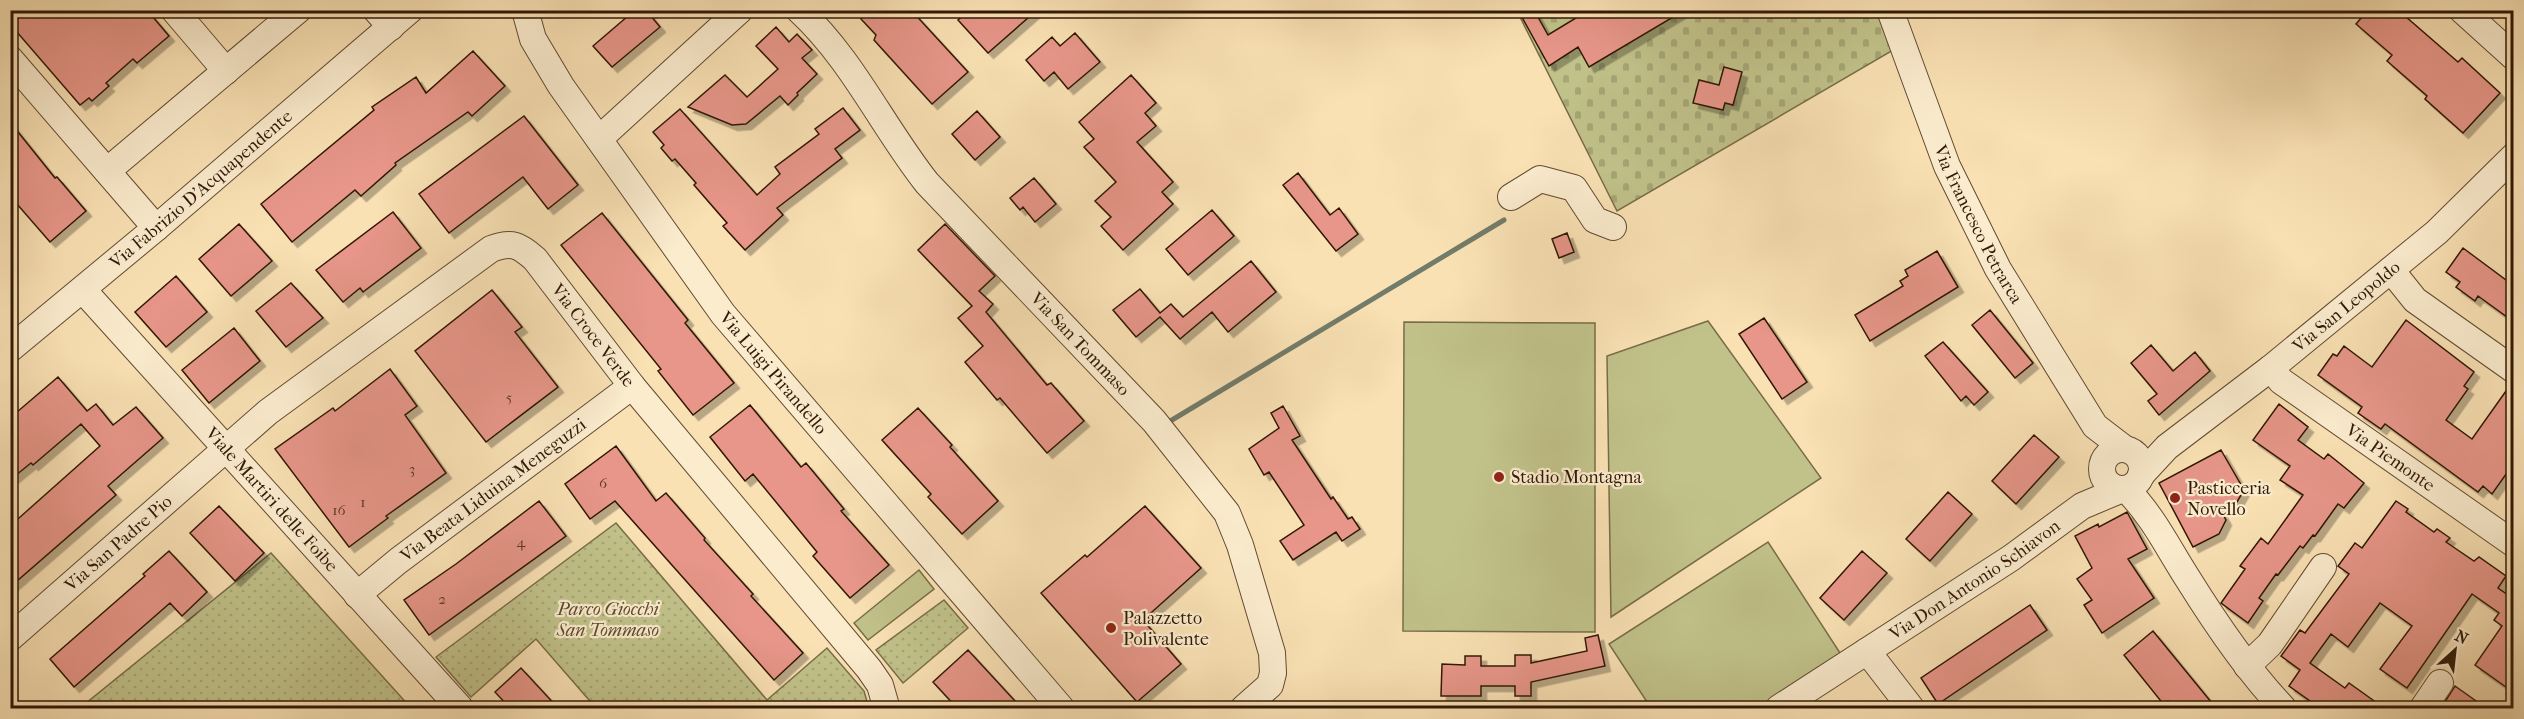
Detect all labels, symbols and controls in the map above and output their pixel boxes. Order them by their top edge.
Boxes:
street label: Via Fabrizio D'Acquapendente [105,106,297,274]
street label: Via Francesco Petrarca [1929,141,2027,308]
street label: Via San Leopoldo [2288,257,2404,358]
street label: Via Croce Verde [546,279,639,391]
street label: Via San Tommaso [1025,288,1134,400]
street label: Via Luigi Pirandello [714,307,831,439]
house number: 5 [506,388,512,406]
street label: Via Beata Liduina Meneguzzi [396,414,591,567]
street label: Via Piemonte [2341,419,2439,496]
street label: Viale Martiri delle Foibe [200,422,342,576]
house number: 3 [409,460,415,478]
place label: Stadio Montagna [1511,467,1642,488]
marker: Stadio Montagna [1492,470,1506,484]
house number: 6 [599,474,608,492]
place label: Pasticceria Novello [2187,478,2271,520]
street label: Via San Padre Pio [60,491,177,597]
marker: Pasticceria Novello [2168,491,2182,505]
house number: 1 [360,493,366,511]
house number: 16 [332,501,347,519]
street label: Via Don Antonio Schiavon [1885,515,2065,645]
house number: 4 [517,533,527,551]
house number: 2 [438,590,446,608]
park label: Parco Giocchi San Tommaso [556,599,661,641]
place label: Palazzetto Polivalente [1123,608,1209,650]
north arrow [2425,620,2485,680]
marker: Palazzetto Polivalente [1104,621,1118,635]
text: N [2452,626,2472,649]

